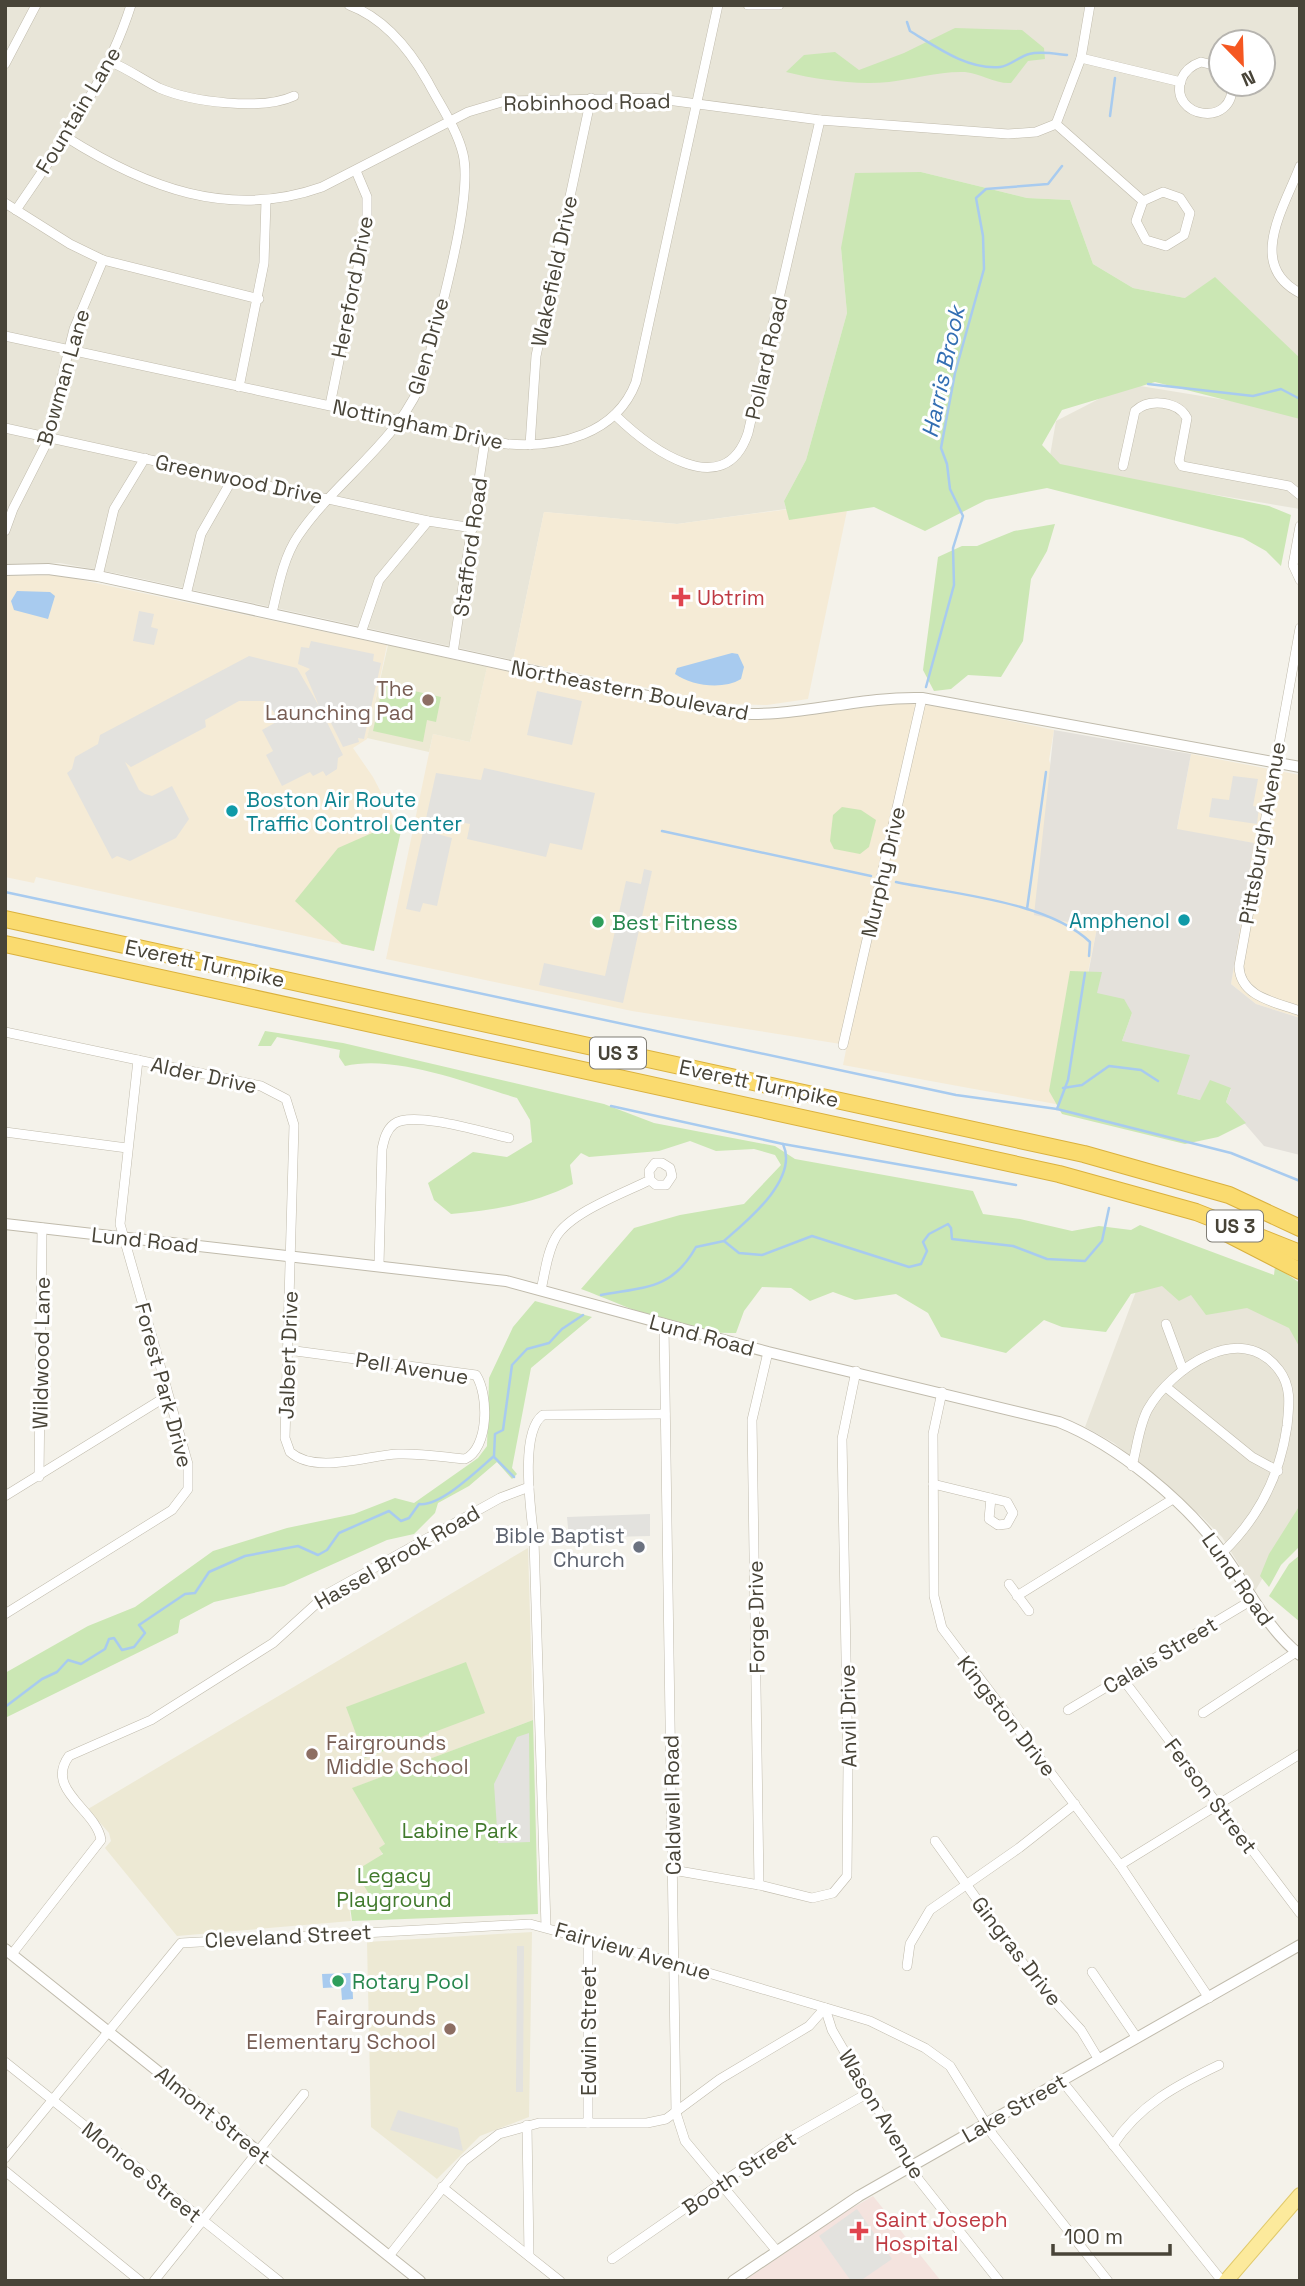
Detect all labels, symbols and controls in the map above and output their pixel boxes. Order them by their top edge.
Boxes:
north arrow [1207,28,1277,98]
street label: Fountain Lane [29,42,127,178]
text: N [1238,64,1259,92]
street label: Robinhood Road [503,87,671,117]
street label: Wakefield Drive [525,193,583,349]
street label: Hereford Drive [325,214,379,360]
street label: Glen Drive [401,294,455,398]
street label: Pollard Road [739,294,793,422]
water label: Harris Brook [914,301,972,440]
street label: Bowman Lane [31,306,95,448]
street label: Nottingham Drive [330,393,506,455]
street label: Greenwood Drive [153,448,325,510]
street label: Stafford Road [447,476,493,618]
place label: Ubtrim [697,584,765,611]
marker: Ubtrim [671,587,691,607]
street label: Northeastern Boulevard [509,654,751,726]
place label: The Launching Pad [265,675,414,726]
marker: The Launching Pad [420,692,436,708]
street label: Pittsburgh Avenue [1233,740,1291,926]
place label: Boston Air Route Traffic Control Center [246,786,462,837]
marker: Boston Air Route Traffic Control Center [224,803,240,819]
street label: Murphy Drive [855,804,911,940]
place label: Amphenol [1069,907,1170,934]
place label: Best Fitness [612,909,738,936]
marker: Amphenol [1176,912,1192,928]
marker: Best Fitness [590,914,606,930]
street label: Everett Turnpike [123,933,287,993]
road number: US 3 [590,1037,646,1068]
street label: Alder Drive [148,1051,260,1099]
street label: Everett Turnpike [677,1053,841,1113]
road number: US 3 [1207,1210,1263,1242]
street label: Lund Road [90,1221,200,1259]
street label: Wildwood Lane [26,1277,56,1429]
street label: Jalbert Drive [272,1290,304,1420]
street label: Forest Park Drive [129,1300,199,1470]
street label: Lund Road [647,1308,757,1362]
street label: Pell Avenue [353,1346,471,1390]
street label: Hassel Brook Road [309,1499,485,1615]
place label: Bible Baptist Church [495,1522,625,1573]
street label: Lund Road [1196,1527,1280,1631]
marker: Bible Baptist Church [631,1539,647,1555]
street label: Forge Drive [742,1560,770,1674]
street label: Calais Street [1098,1610,1222,1700]
street label: Kingston Drive [951,1650,1063,1782]
street label: Anvil Drive [834,1664,862,1768]
place label: Fairgrounds Middle School [326,1729,469,1780]
street label: Ferson Street [1159,1733,1263,1859]
street label: Caldwell Road [657,1735,687,1875]
marker: Fairgrounds Middle School [304,1746,320,1762]
park label: Labine Park [402,1817,518,1844]
park label: Legacy Playground [336,1862,452,1913]
street label: Gingras Drive [966,1891,1068,2011]
street label: Fairview Avenue [552,1916,714,1986]
street label: Cleveland Street [204,1918,372,1954]
street label: Edwin Street [575,1966,602,2096]
place label: Rotary Pool [352,1968,469,1995]
marker: Rotary Pool [330,1973,346,1989]
place label: Fairgrounds Elementary School [246,2004,436,2055]
marker: Fairgrounds Elementary School [442,2021,458,2037]
street label: Wason Avenue [833,2044,931,2184]
street label: Almont Street [150,2060,276,2170]
street label: Lake Street [957,2067,1071,2149]
street label: Monroe Street [77,2115,207,2229]
street label: Booth Street [677,2125,801,2221]
place label: Saint Joseph Hospital [875,2206,1008,2257]
scale bar [1053,2212,1170,2256]
marker: Saint Joseph Hospital [849,2221,869,2241]
text: 100 m [1064,2223,1123,2250]

